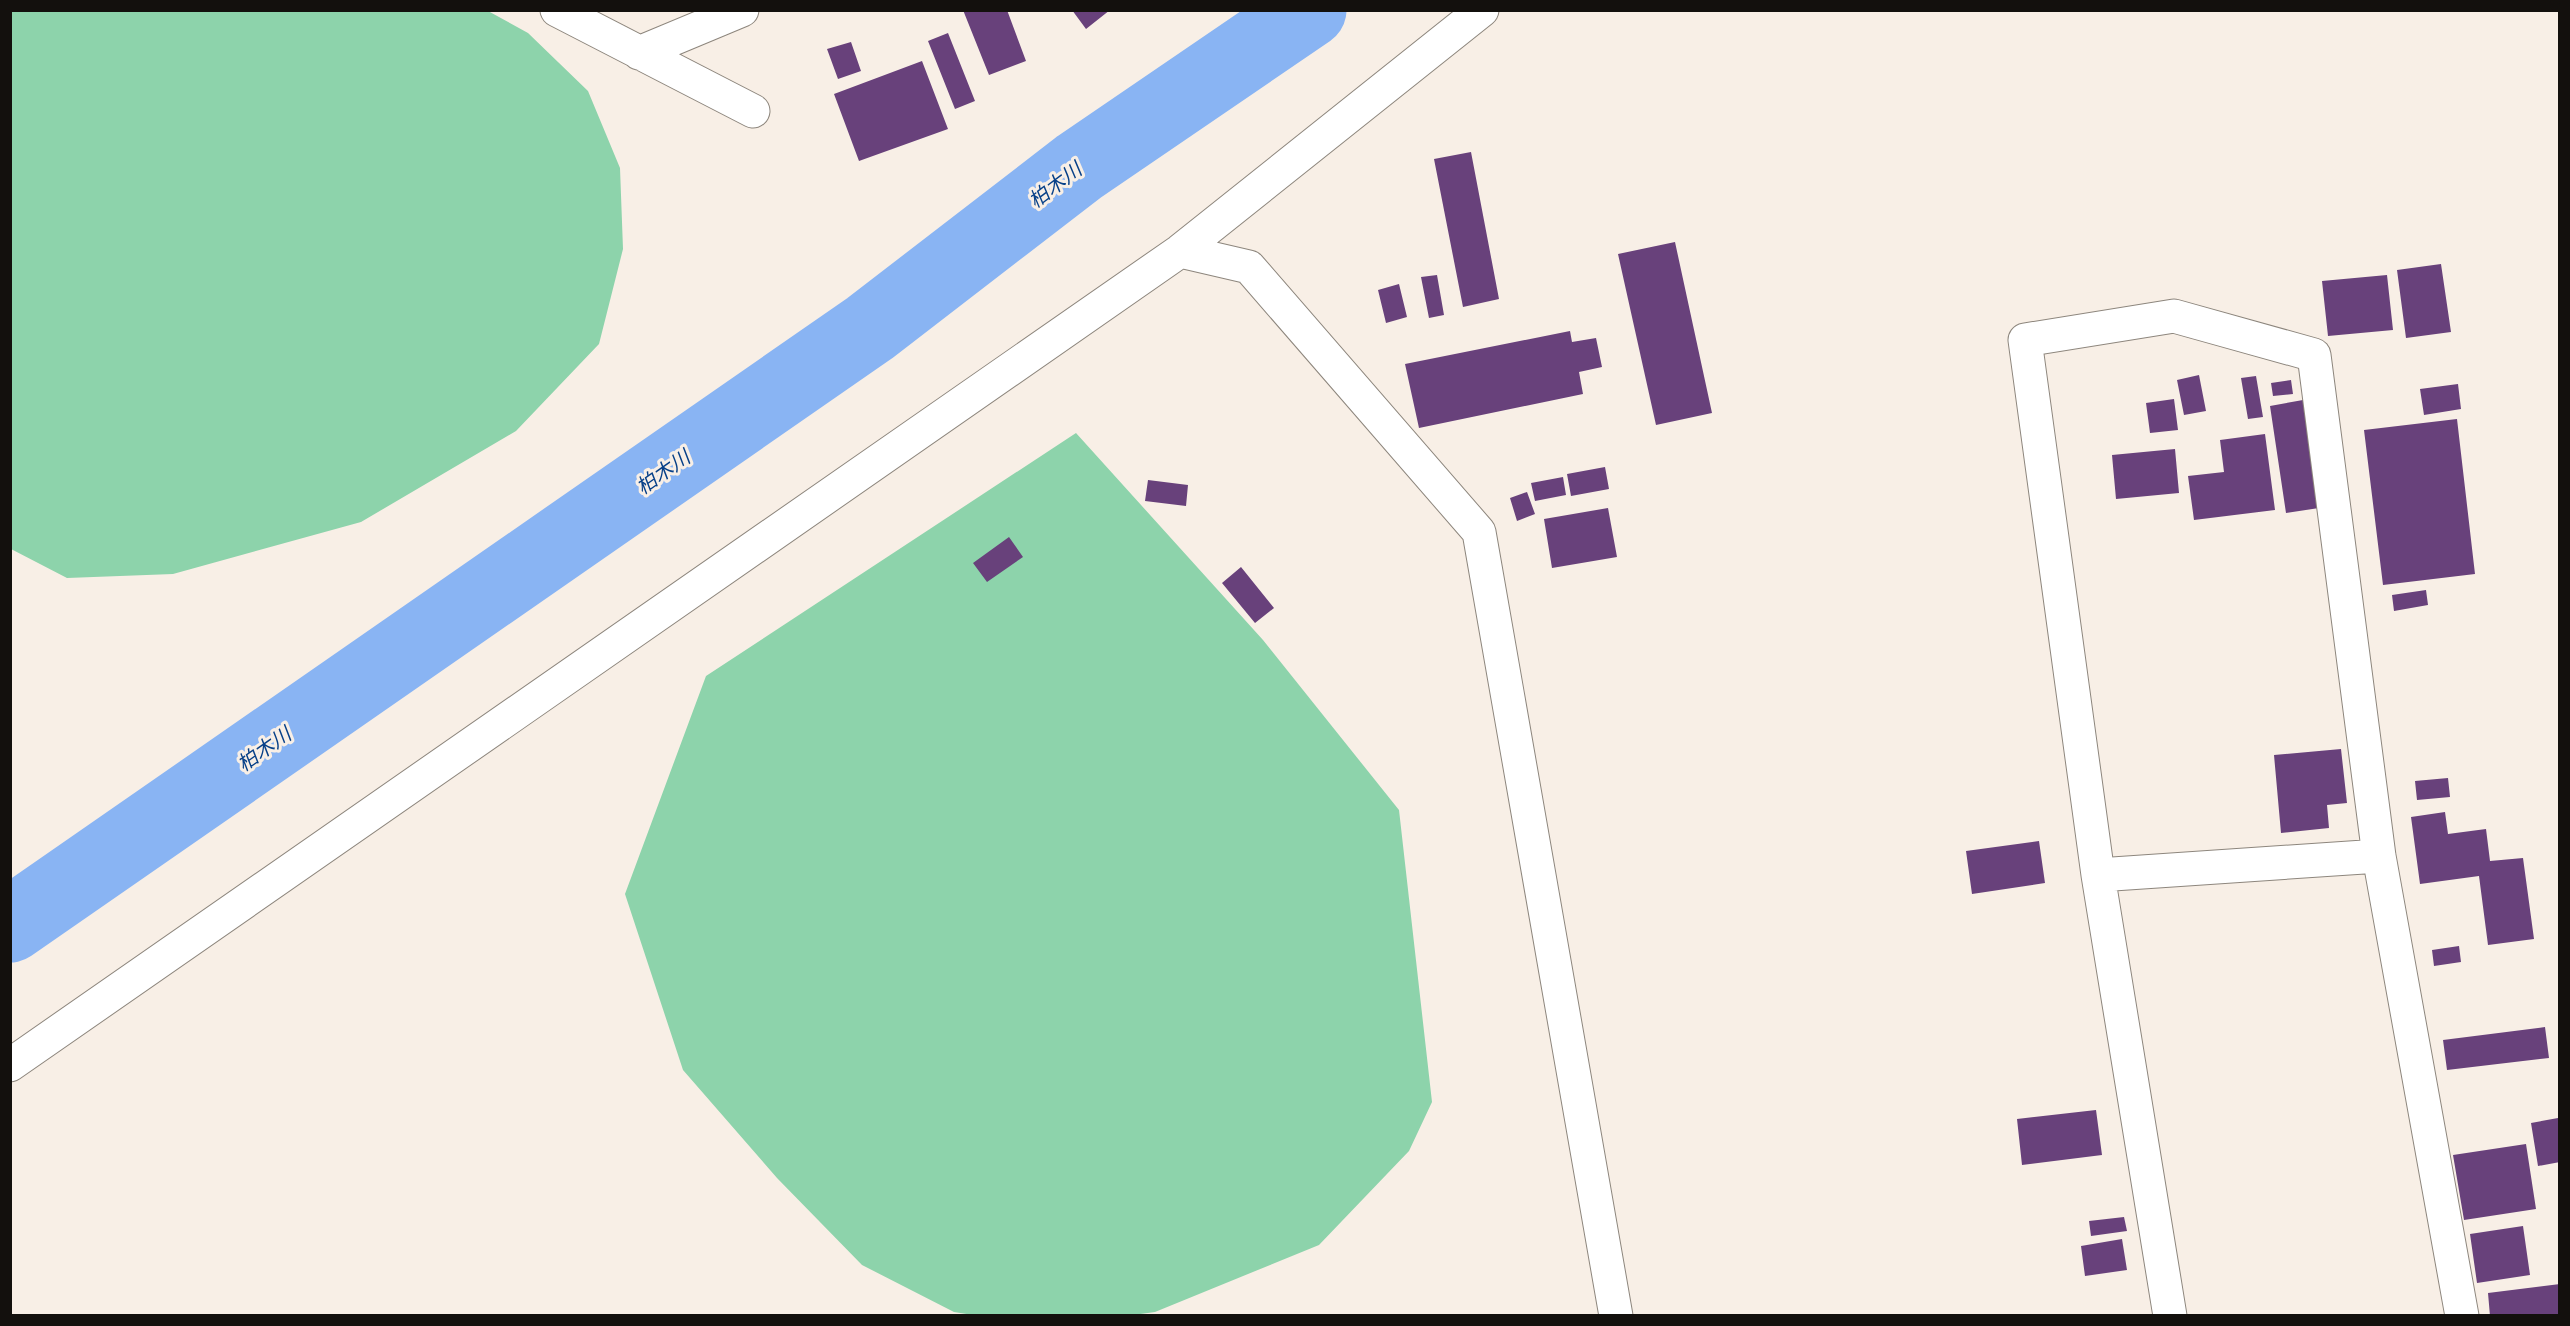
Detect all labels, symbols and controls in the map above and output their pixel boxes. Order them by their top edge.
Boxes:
water label: 柏木川 [1024,157,1087,212]
water label: 柏木川 [632,445,696,498]
water label: 柏木川 [233,722,297,775]

